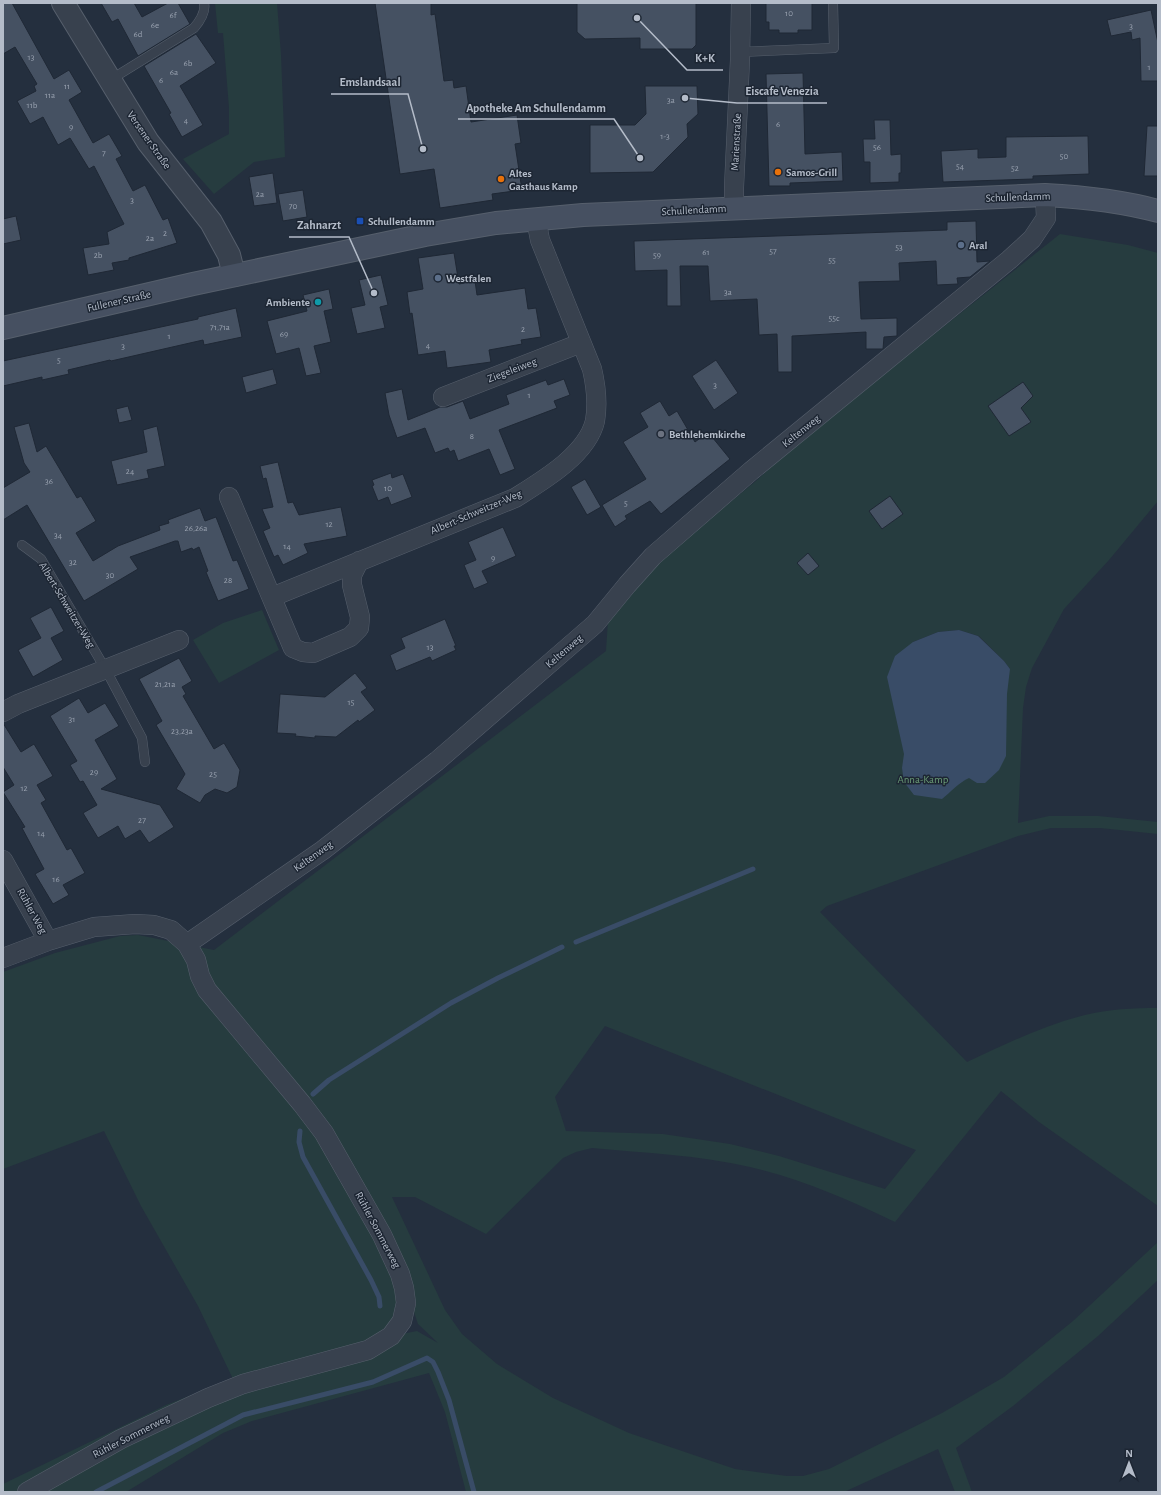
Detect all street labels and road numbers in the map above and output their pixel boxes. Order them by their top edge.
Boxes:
street label: Versener Straße [125,109,173,171]
street label: Marienstraße [729,113,743,171]
street label: Schullendamm [985,190,1051,204]
street label: Schullendamm [661,203,727,217]
street label: Fullener Straße [86,288,152,314]
street label: Ziegeleiweg [486,355,539,384]
street label: Keltenweg [780,412,822,449]
street label: Albert-Schweitzer-Weg [429,488,524,536]
street label: Albert-Schweitzer-Weg [37,560,97,650]
street label: Keltenweg [543,632,585,670]
street label: Keltenweg [292,838,335,874]
street label: Rühler Weg [15,886,49,936]
street label: Rühler Sommerweg [353,1190,403,1270]
street label: Rühler Sommerweg [91,1412,172,1460]

